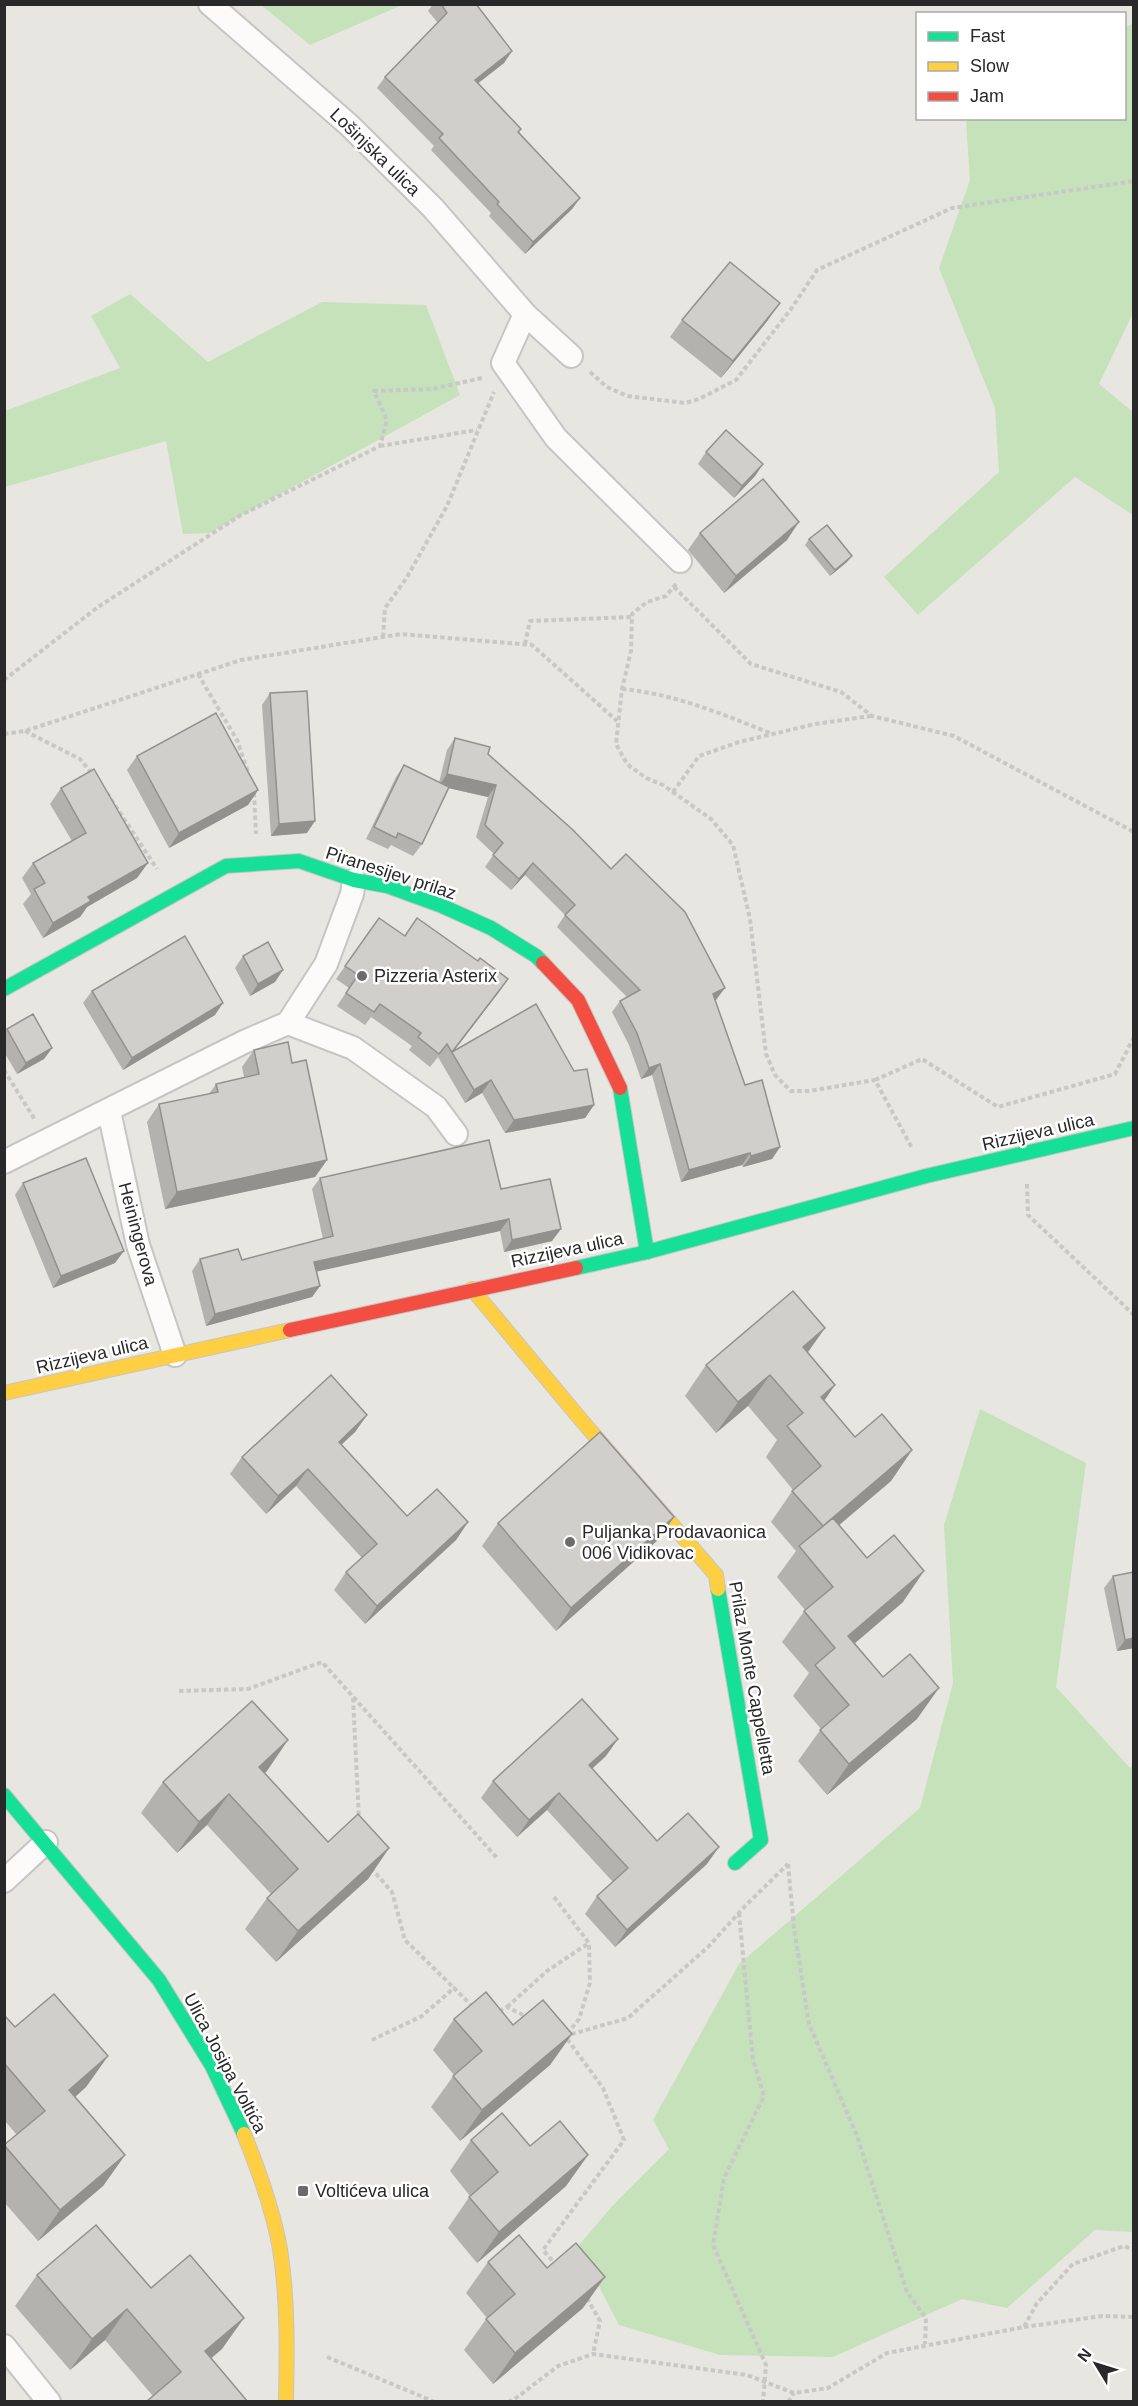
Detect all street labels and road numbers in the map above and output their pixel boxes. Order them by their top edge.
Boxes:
street label: Lošinjska ulica [326,104,425,201]
street label: Piranesijev prilaz [323,842,459,904]
street label: Rizzijeva ulica [980,1109,1097,1155]
street label: Heiningerova [115,1180,162,1289]
street label: Rizzijeva ulica [509,1228,626,1272]
street label: Rizzijeva ulica [34,1332,151,1378]
street label: Prilaz Monte Cappelletta [725,1580,779,1777]
street label: Ulica Josipa Voltića [180,1990,271,2137]

